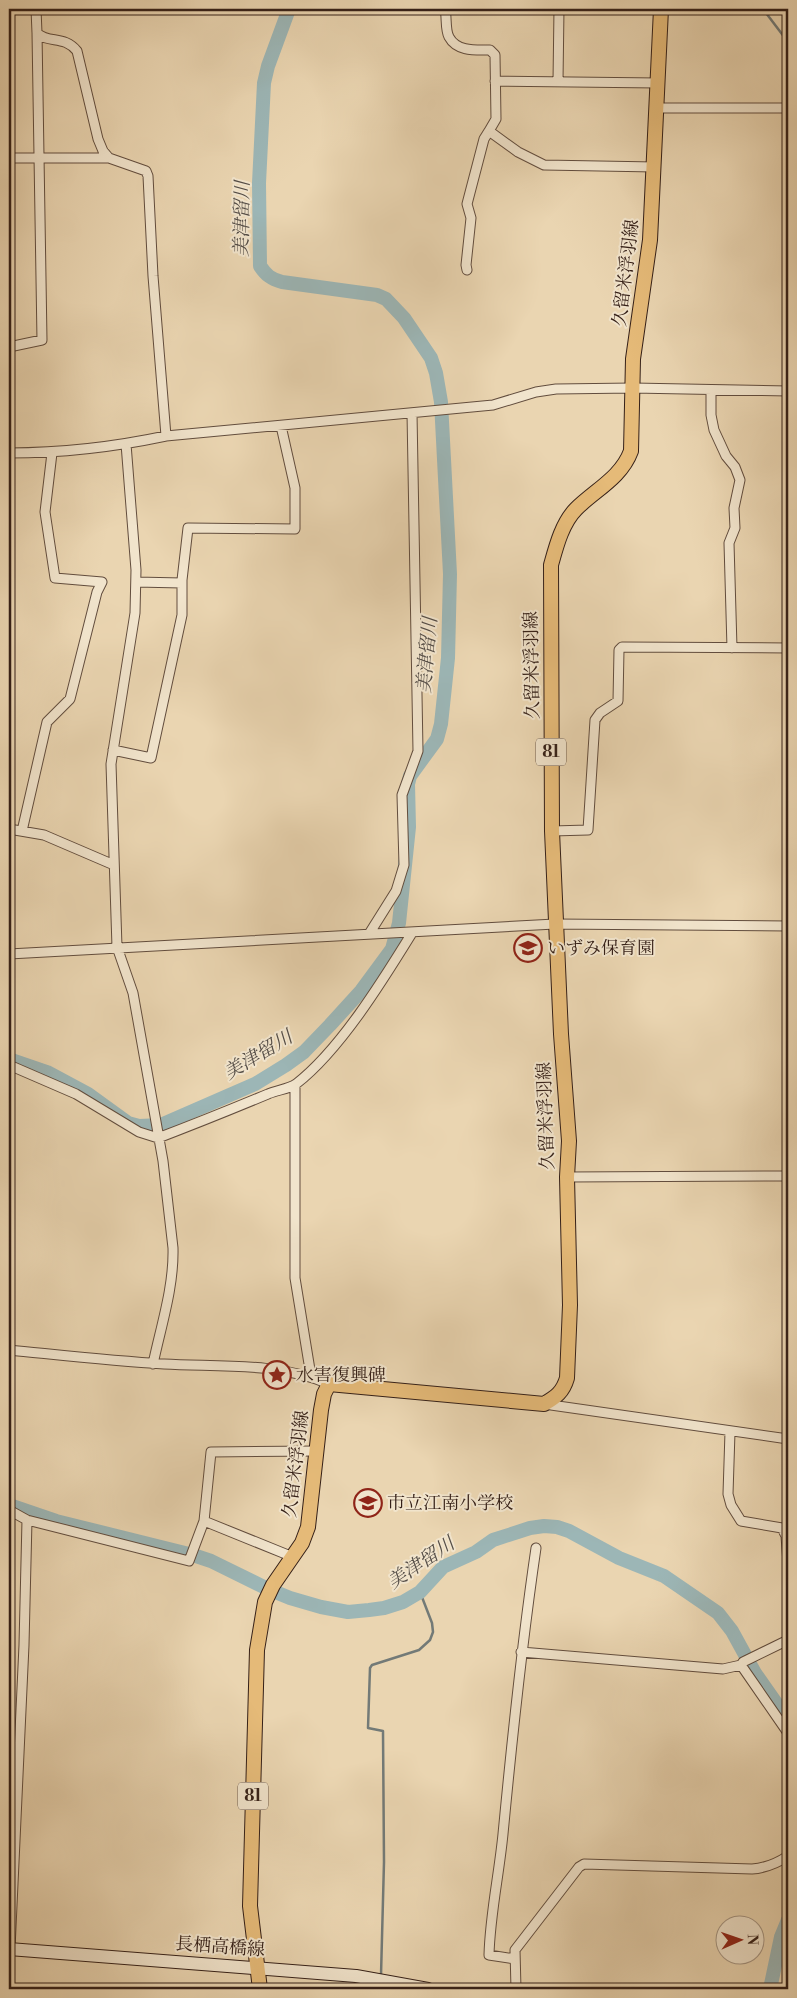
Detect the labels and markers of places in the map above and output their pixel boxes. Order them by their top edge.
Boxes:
school or university icon: いずみ保育園 [513,933,543,963]
place label: いずみ保育園 [547,937,655,960]
place icon: 水害復興碑 [262,1360,292,1390]
place label: 水害復興碑 [296,1364,386,1387]
school or university icon: 市立江南小学校 [353,1488,383,1518]
place label: 市立江南小学校 [387,1492,513,1515]

